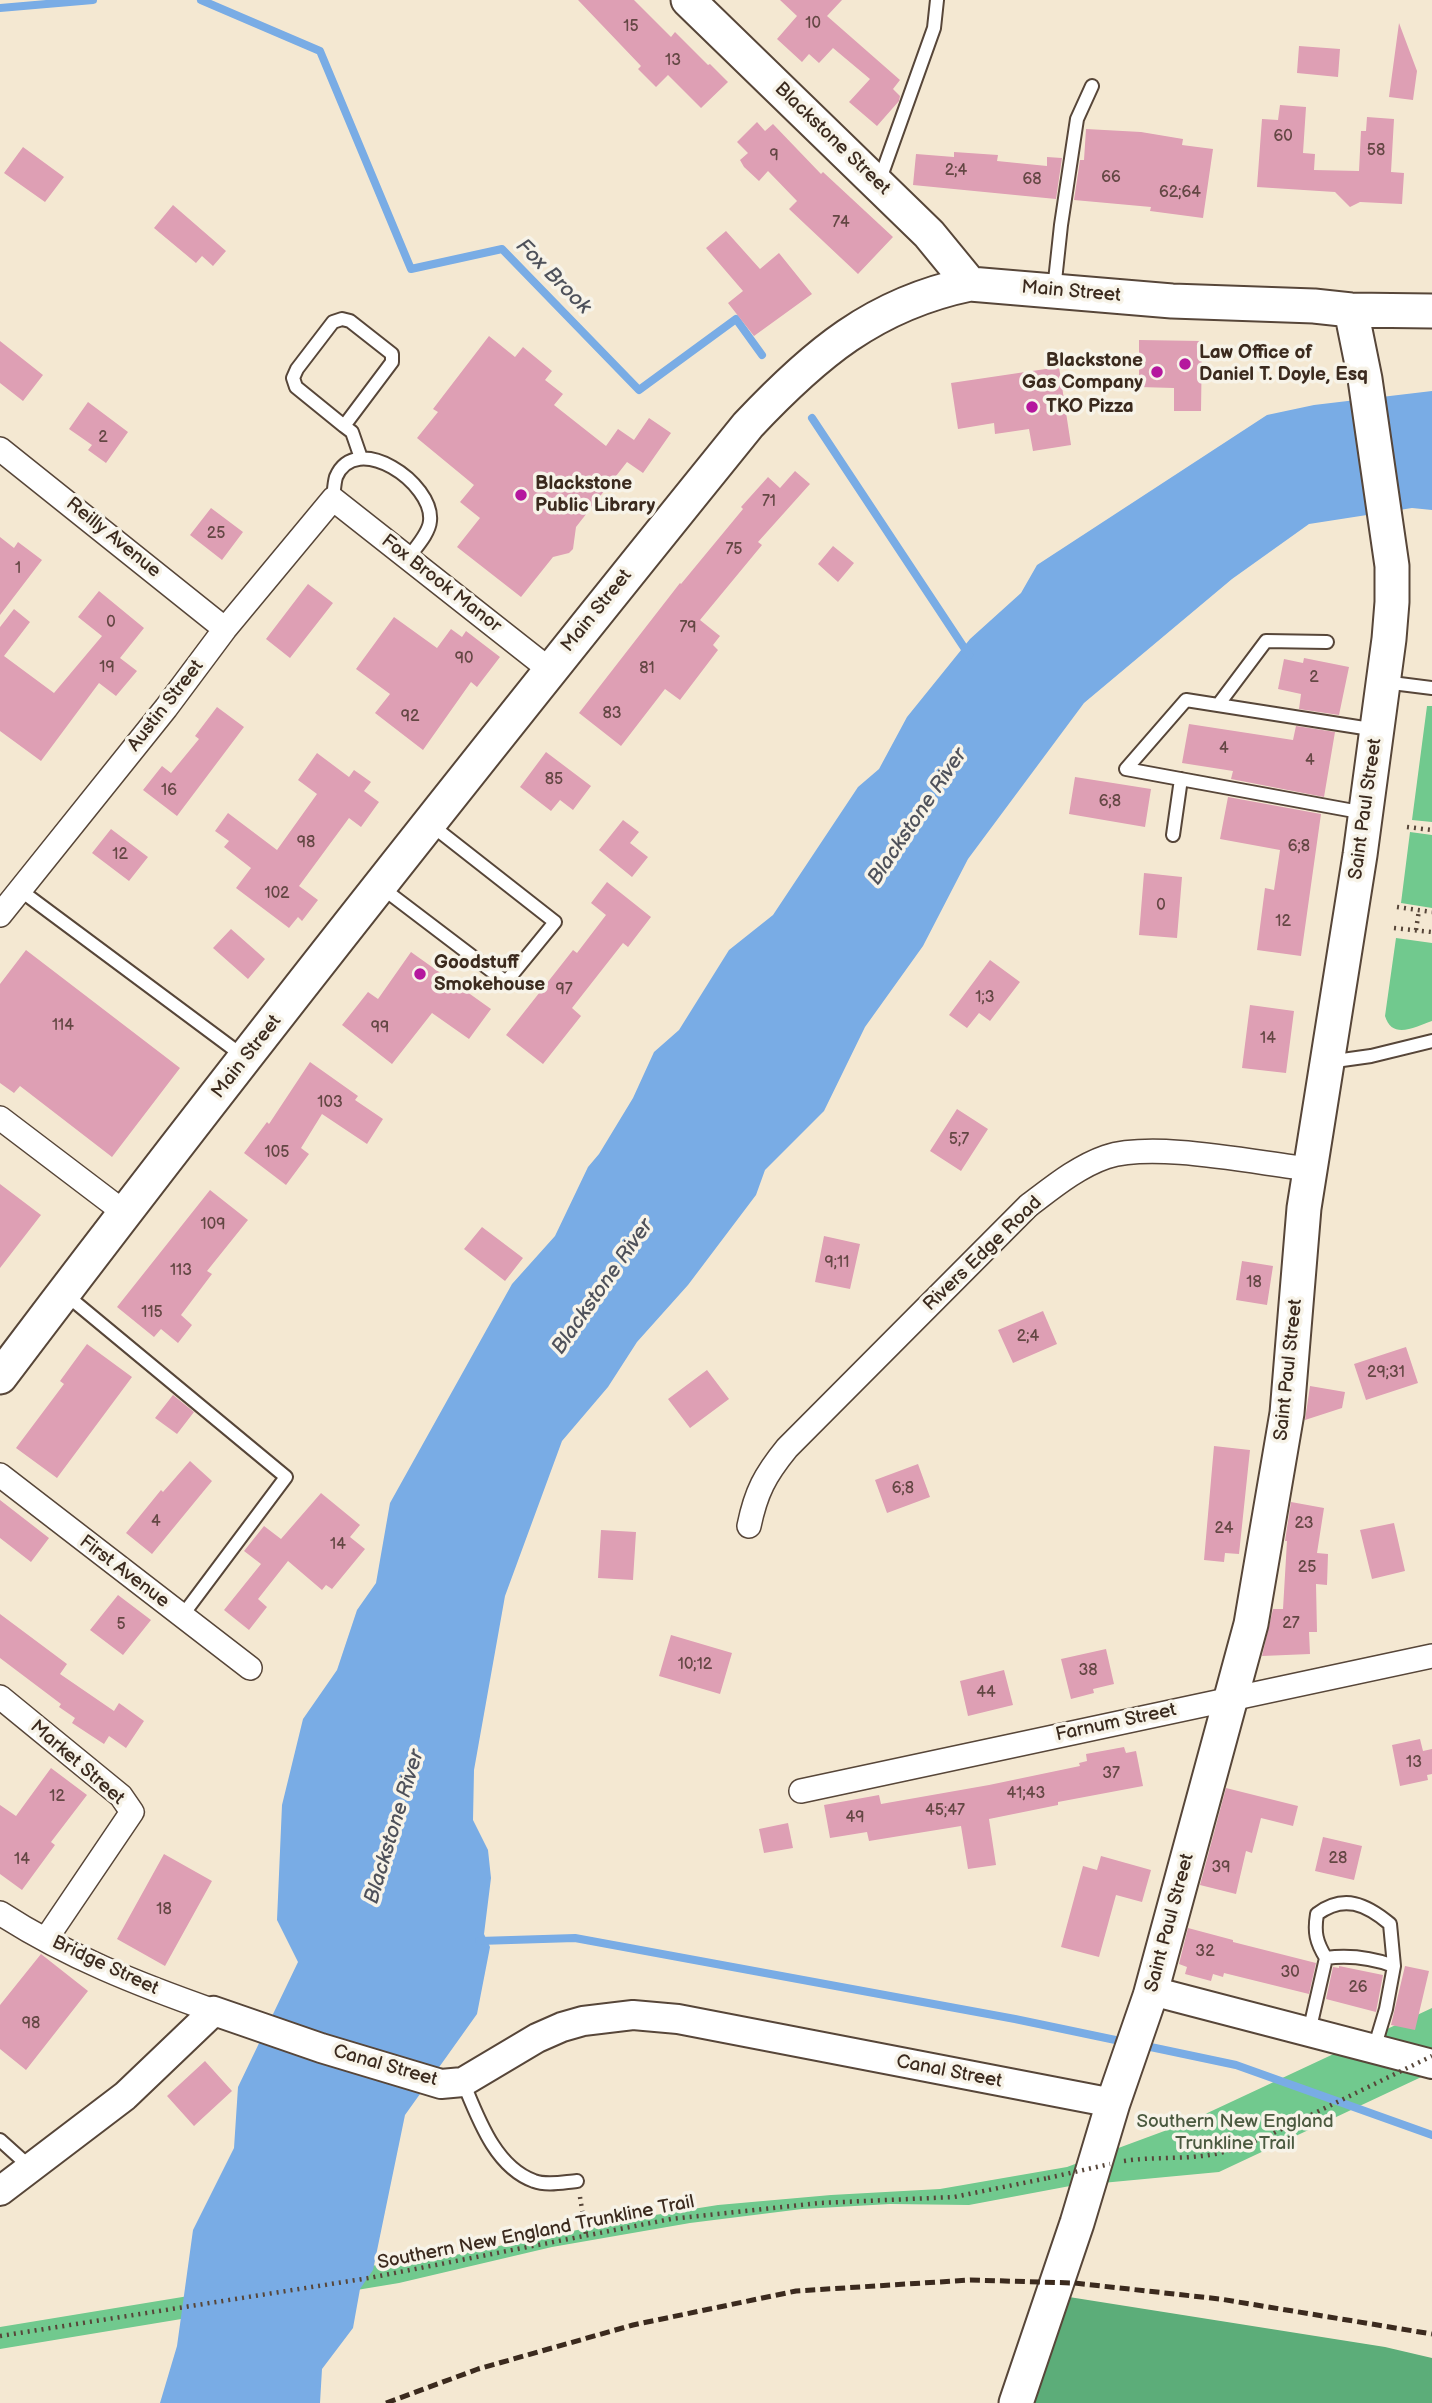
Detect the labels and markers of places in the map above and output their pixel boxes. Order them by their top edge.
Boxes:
place label: Law Office of Daniel T. Doyle, Esq [1199,342,1368,386]
place label: Blackstone Gas Company [1022,350,1143,394]
marker: Law Office of Daniel T. Doyle, Esq [1177,356,1193,372]
marker: Blackstone Gas Company [1149,364,1165,380]
place label: TKO Pizza [1046,396,1134,418]
marker: TKO Pizza [1024,399,1040,415]
place label: Blackstone Public Library [535,473,655,517]
marker: Blackstone Public Library [513,487,529,503]
place label: Goodstuff Smokehouse [434,952,545,996]
marker: Goodstuff Smokehouse [412,966,428,982]

